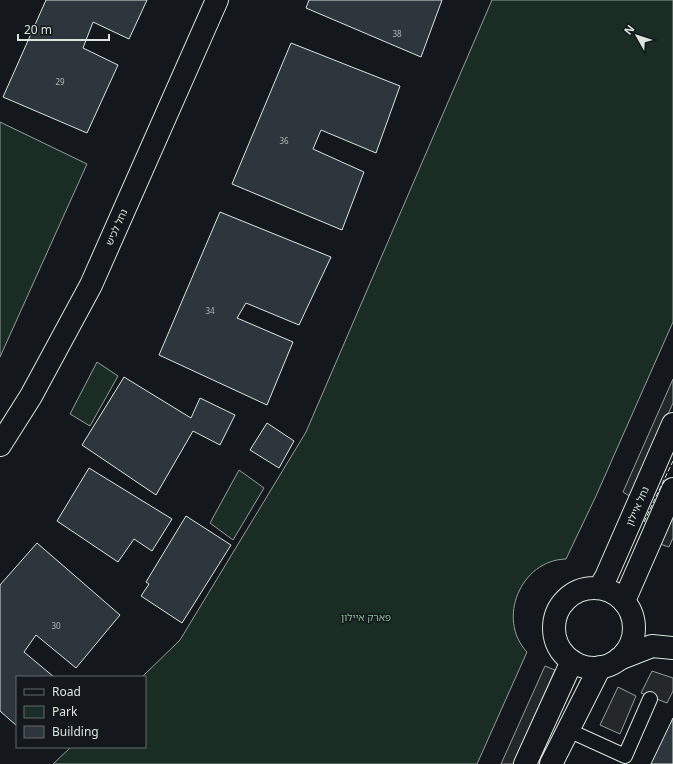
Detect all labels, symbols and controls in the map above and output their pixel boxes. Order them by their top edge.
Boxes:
scale bar [18,16,109,42]
north arrow [617,16,657,56]
text: 20 m [24,21,52,38]
text: N [620,21,637,38]
house number: 38 [392,28,402,39]
house number: 29 [55,76,65,87]
house number: 36 [279,135,289,146]
street label: נחל לכיש [102,206,130,247]
house number: 34 [205,305,215,316]
street label: נחל איילון [622,484,652,528]
park label: פארק איילון [341,610,391,624]
house number: 30 [51,620,61,631]
legend [16,676,146,748]
text: Road [52,683,81,700]
text: Park [52,703,78,720]
text: Building [52,723,99,740]

